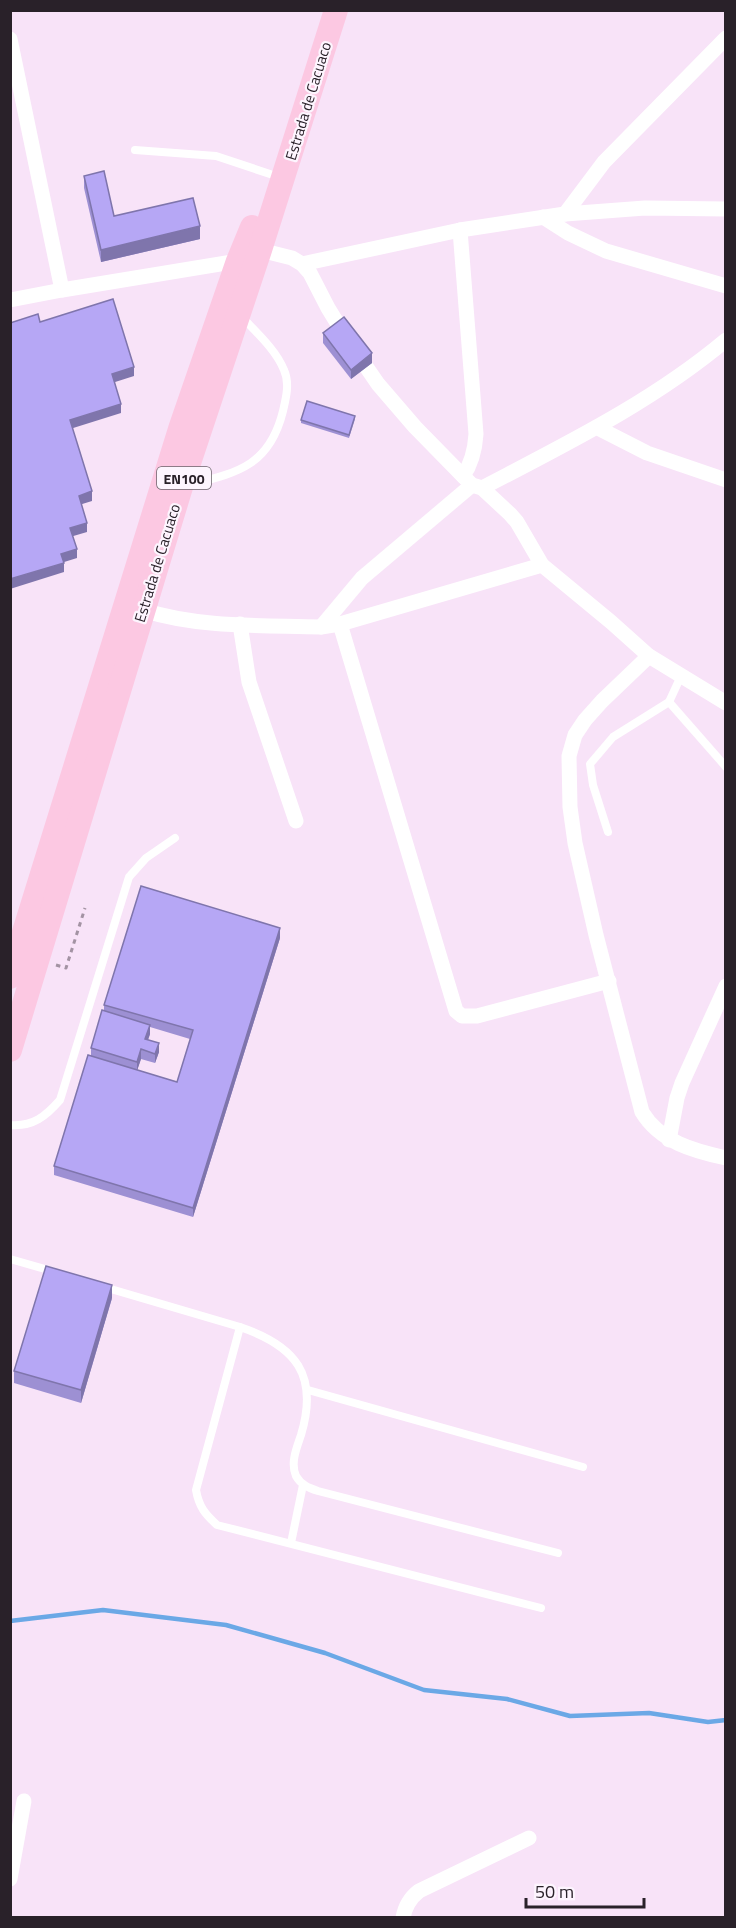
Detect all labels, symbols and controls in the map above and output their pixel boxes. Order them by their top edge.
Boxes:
street label: Estrada de Cacuaco [279,39,337,163]
road number: EN100 [157,467,211,489]
street label: Estrada de Cacuaco [128,501,186,625]
scale bar [526,1871,644,1909]
text: 50 m [535,1878,574,1905]

